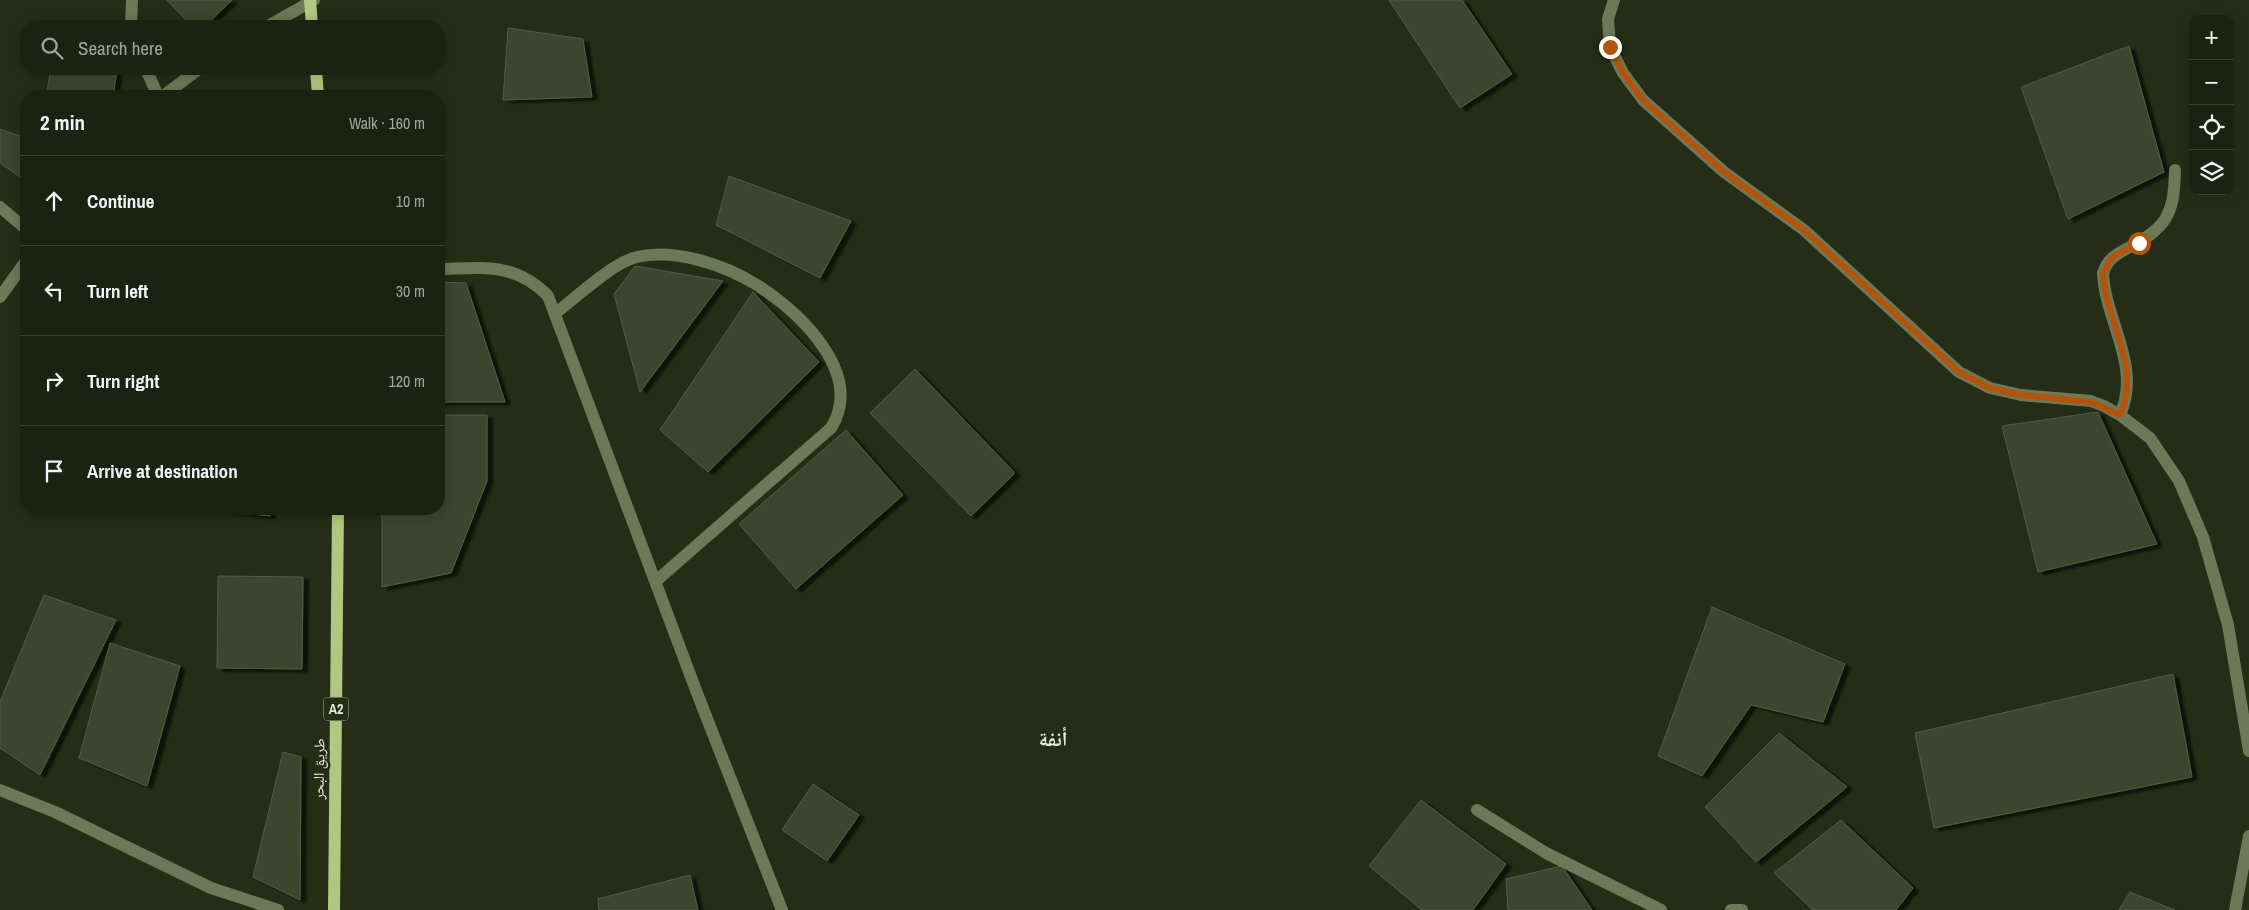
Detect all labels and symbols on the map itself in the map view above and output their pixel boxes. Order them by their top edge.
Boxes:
route end [1599,36,1622,59]
route start [2128,232,2151,255]
road number: A2 [324,698,348,721]
district label: أنفة [1039,725,1067,752]
street label: طريق البحر [307,738,330,801]

